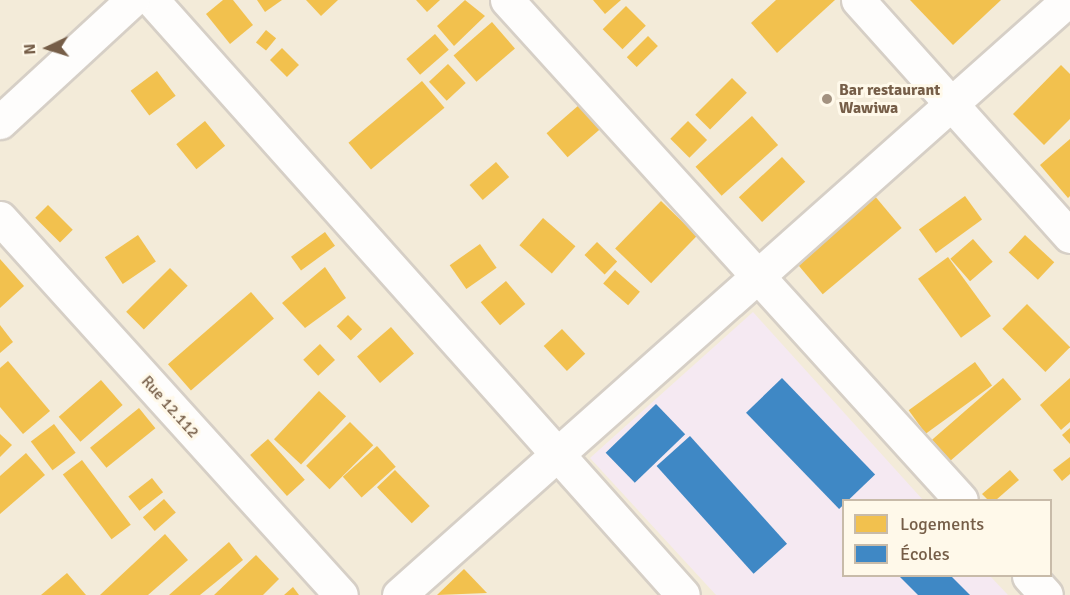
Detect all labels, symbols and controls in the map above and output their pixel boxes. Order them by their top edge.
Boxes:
north arrow [18,18,78,78]
text: N [20,43,40,56]
place label: Bar restaurant Wawiwa [839,80,940,118]
marker: Bar restaurant Wawiwa [820,92,834,106]
street label: Rue 12.112 [137,372,203,442]
legend [842,499,1052,577]
text: Logements [900,513,984,535]
text: Écoles [900,543,950,565]

